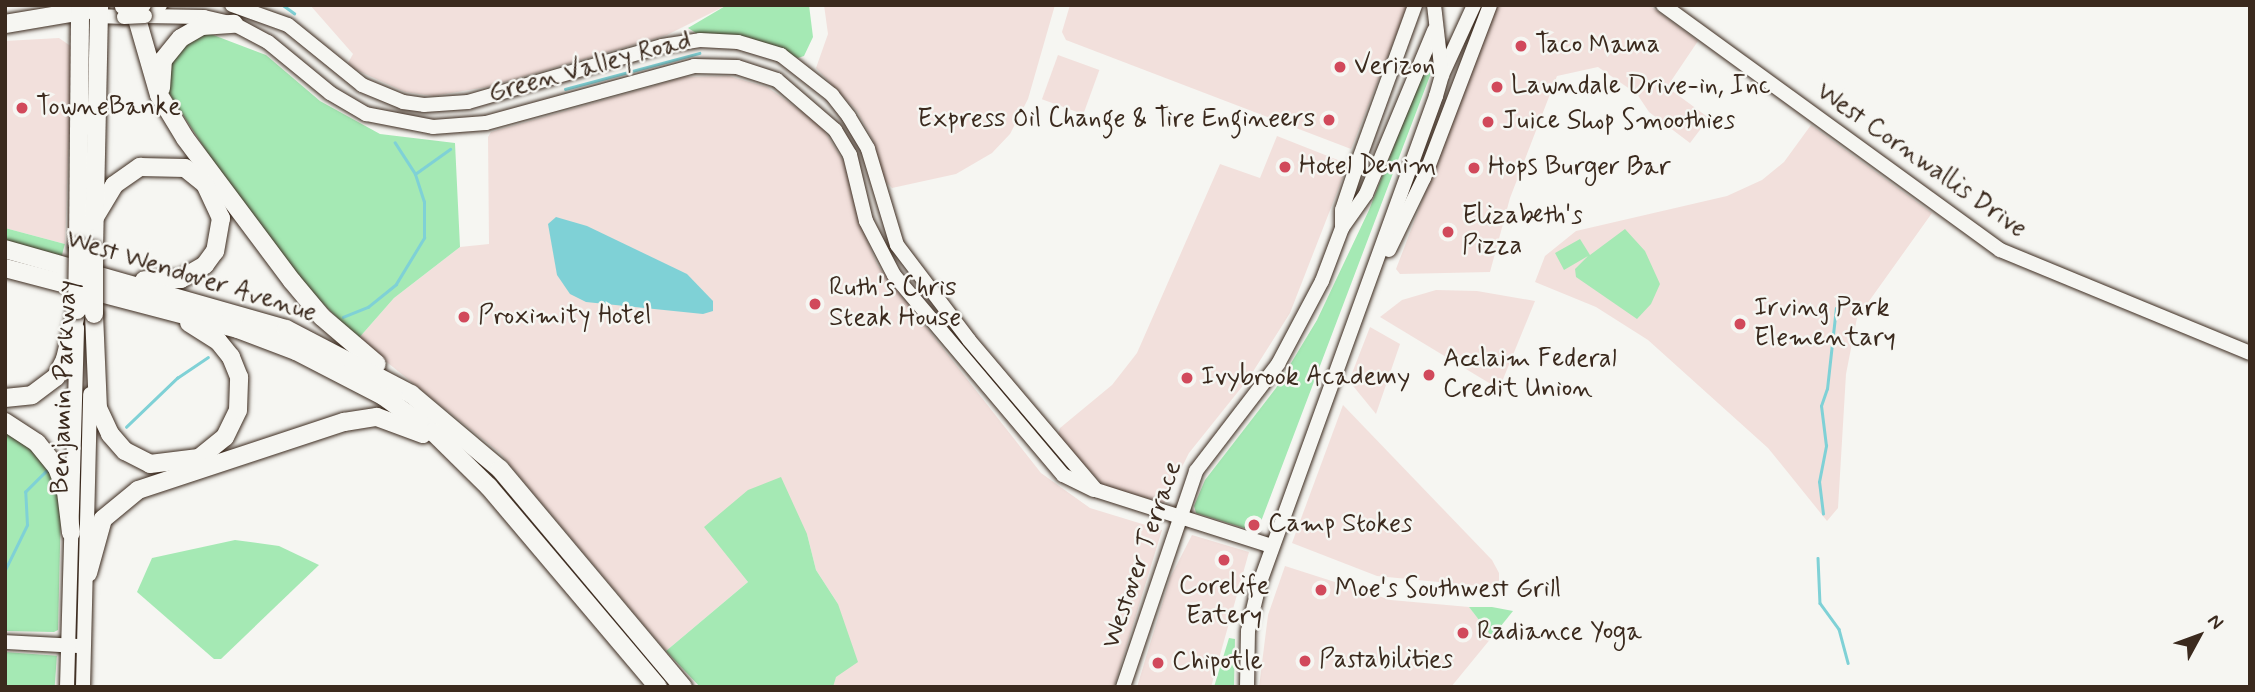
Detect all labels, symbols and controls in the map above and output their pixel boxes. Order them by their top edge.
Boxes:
street label: Green Valley Road [488,27,692,109]
place label: Taco Mama [1535,30,1663,62]
marker: Taco Mama [1513,38,1529,54]
place label: Verizon [1354,51,1435,83]
marker: Verizon [1332,59,1348,75]
place label: Lawndale Drive-in, Inc [1511,71,1767,103]
street label: West Cornwallis Drive [1810,77,2032,245]
marker: Lawndale Drive-in, Inc [1489,79,1505,95]
place label: TowneBanke [36,92,181,124]
marker: TowneBanke [14,100,30,116]
place label: Express Oil Change & Tire Engineers [903,104,1315,136]
place label: Juice Shop Smoothies [1502,106,1733,138]
marker: Express Oil Change & Tire Engineers [1321,112,1337,128]
marker: Juice Shop Smoothies [1480,114,1496,130]
place label: Hotel Denim [1299,151,1437,183]
place label: Hops Burger Bar [1488,152,1668,184]
marker: Hotel Denim [1277,159,1293,175]
marker: Hops Burger Bar [1466,160,1482,176]
place label: Elizabeth's Pizza [1462,201,1583,262]
marker: Elizabeth's Pizza [1440,224,1456,240]
street label: West Wendover Avenue [64,225,318,329]
place label: Ruth's Chris Steak House [829,273,963,334]
street label: Benjamin Parkway [46,283,84,491]
place label: Irving Park Elementary [1754,293,1896,354]
marker: Ruth's Chris Steak House [807,296,823,312]
place label: Proximity Hotel [478,301,650,333]
marker: Proximity Hotel [456,309,472,325]
marker: Irving Park Elementary [1732,316,1748,332]
place label: Acclaim Federal Credit Union [1443,344,1622,406]
place label: Ivybrook Academy [1201,362,1412,394]
marker: Acclaim Federal Credit Union [1421,367,1437,383]
marker: Ivybrook Academy [1179,370,1195,386]
street label: Westover Terrace [1098,462,1188,648]
place label: Camp Stokes [1268,509,1412,541]
marker: Camp Stokes [1246,517,1262,533]
marker: Corelife Eatery [1216,552,1232,568]
place label: Corelife Eatery [1179,571,1269,632]
place label: Moe's Southwest Grill [1335,574,1562,606]
marker: Moe's Southwest Grill [1313,582,1329,598]
north arrow [2164,601,2234,671]
text: N [2202,609,2229,635]
place label: Radiance Yoga [1477,617,1641,649]
marker: Radiance Yoga [1455,625,1471,641]
place label: Pastabilities [1319,645,1453,677]
place label: Chipotle [1172,647,1263,679]
marker: Pastabilities [1297,653,1313,669]
marker: Chipotle [1150,655,1166,671]

